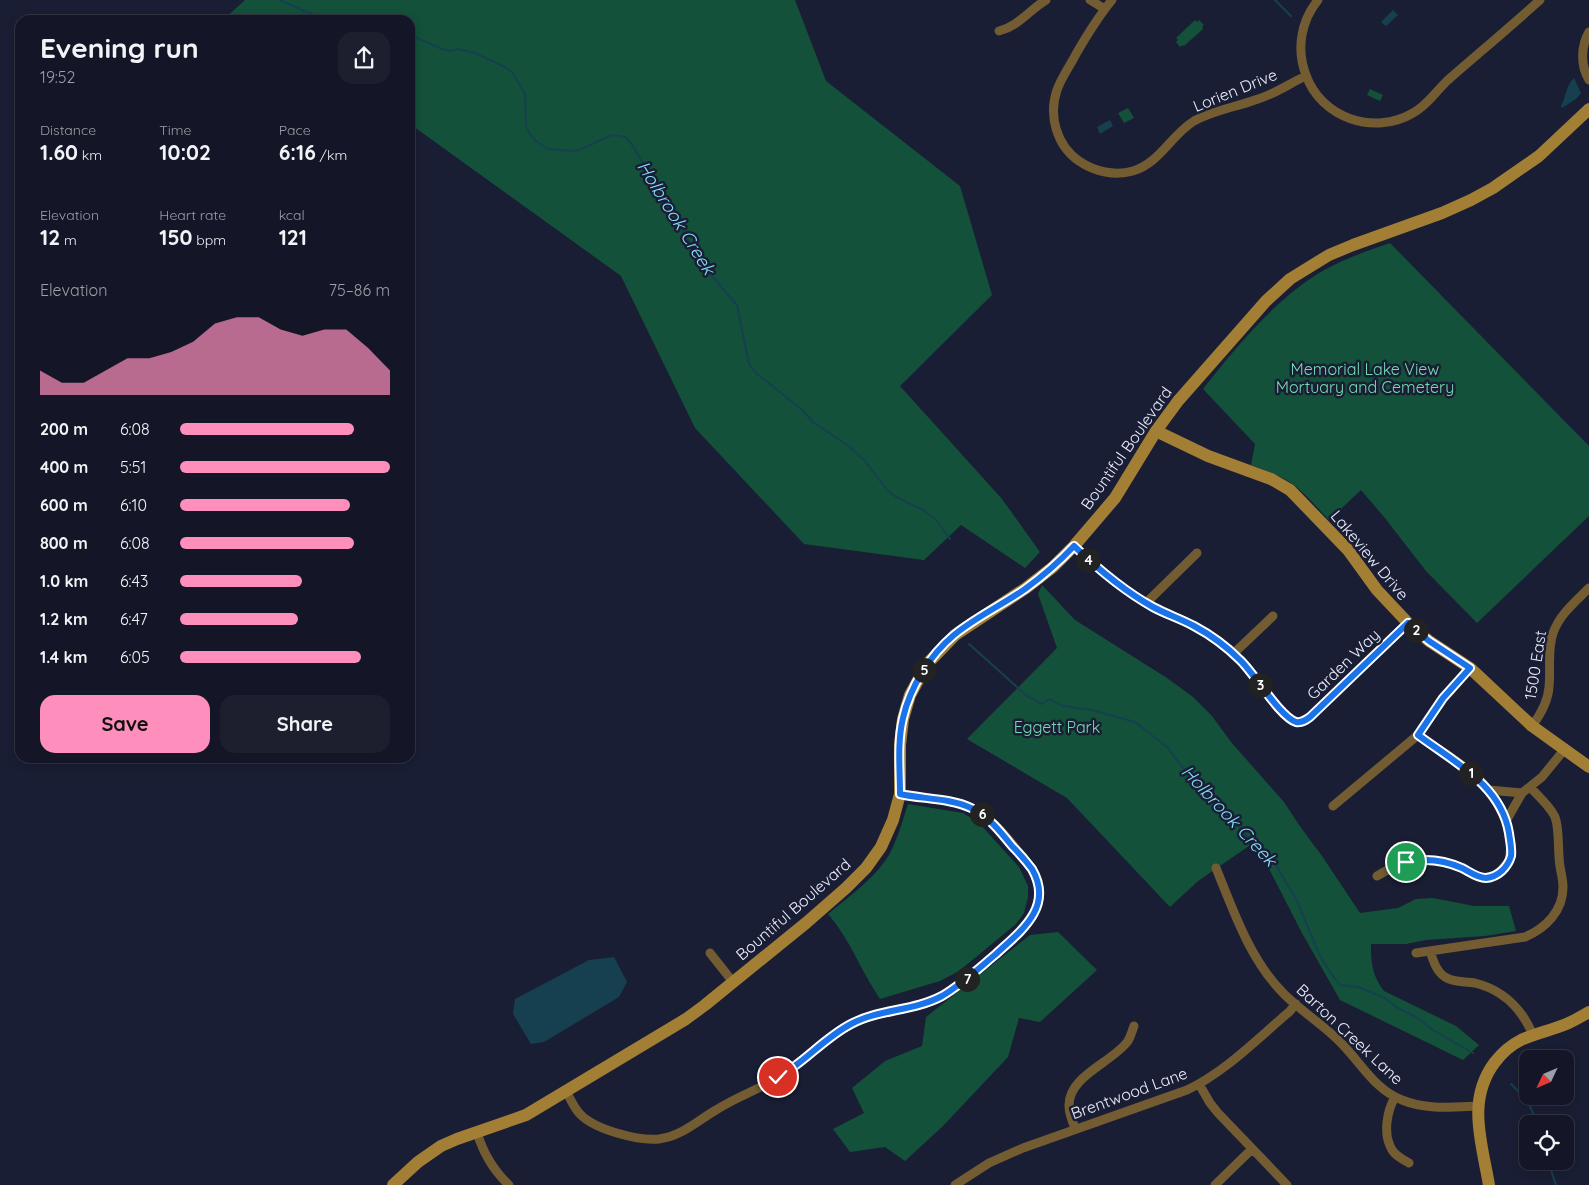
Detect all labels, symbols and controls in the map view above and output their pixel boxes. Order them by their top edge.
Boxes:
text: Evening run [40,30,199,65]
button: share [338,32,390,84]
street label: Lorien Drive [1190,64,1280,116]
text: 19:52 [40,67,75,87]
text: Distance [40,121,96,139]
text: Time [159,121,191,139]
text: Pace [279,121,311,139]
text: 1.60 [40,139,78,165]
text: 10:02 [159,139,211,165]
text: 6:16 [279,139,316,165]
text: km [78,146,102,164]
text: /km [316,146,347,164]
water label: Holbrook Creek [632,157,721,280]
text: Elevation [40,206,99,224]
text: Heart rate [159,206,226,224]
text: kcal [279,206,305,224]
text: 12 [40,224,60,250]
text: 150 [159,224,193,250]
text: 121 [279,224,307,250]
text: m [60,231,77,249]
text: bpm [193,231,226,249]
text: Elevation [40,280,107,300]
text: 75–86 m [329,280,390,300]
park label: Memorial Lake View Mortuary and Cemetery [1276,359,1454,397]
street label: Bountiful Boulevard [1076,383,1176,513]
text: 200 m [40,419,88,439]
text: 6:08 [120,419,150,439]
text: 400 m [40,457,88,477]
text: 5:51 [120,457,146,477]
text: 600 m [40,495,88,515]
text: 6:10 [120,495,147,515]
street label: Lakeview Drive [1327,506,1413,604]
text: 800 m [40,533,88,553]
text: 6:08 [120,533,150,553]
pin: 4 [1076,548,1100,572]
text: 4 [1084,551,1093,569]
text: 1.0 km [40,571,88,591]
text: 6:43 [120,571,148,591]
text: 1.2 km [40,609,88,629]
text: 6:47 [120,609,148,629]
pin: 2 [1404,618,1428,642]
text: 2 [1413,621,1420,639]
street label: Garden Way [1302,624,1384,704]
street label: 1500 East [1520,629,1550,701]
text: 1.4 km [40,647,87,667]
text: 6:05 [120,647,150,667]
pin: 5 [912,658,936,682]
text: 5 [920,661,929,679]
pin: 3 [1248,672,1272,698]
text: 3 [1257,676,1264,694]
button: Save [40,695,210,753]
button: Share [220,695,390,753]
park label: Eggett Park [1014,717,1100,737]
water label: Holbrook Creek [1177,760,1283,872]
pin: 1 [1458,760,1484,786]
text: 1 [1469,764,1474,782]
pin: 6 [970,802,994,826]
text: 6 [979,805,986,823]
pin [1385,841,1427,883]
icon: arrive [1392,848,1420,876]
street label: Bountiful Boulevard [732,854,854,964]
pin: 7 [954,966,980,992]
text: 7 [964,970,971,988]
street label: Barton Creek Lane [1292,979,1408,1089]
north arrow [1519,1050,1574,1105]
map controls [1519,1050,1574,1170]
pin [757,1056,799,1098]
icon: check [764,1063,792,1091]
street label: Brentwood Lane [1068,1063,1190,1123]
button: locate [1519,1115,1574,1170]

